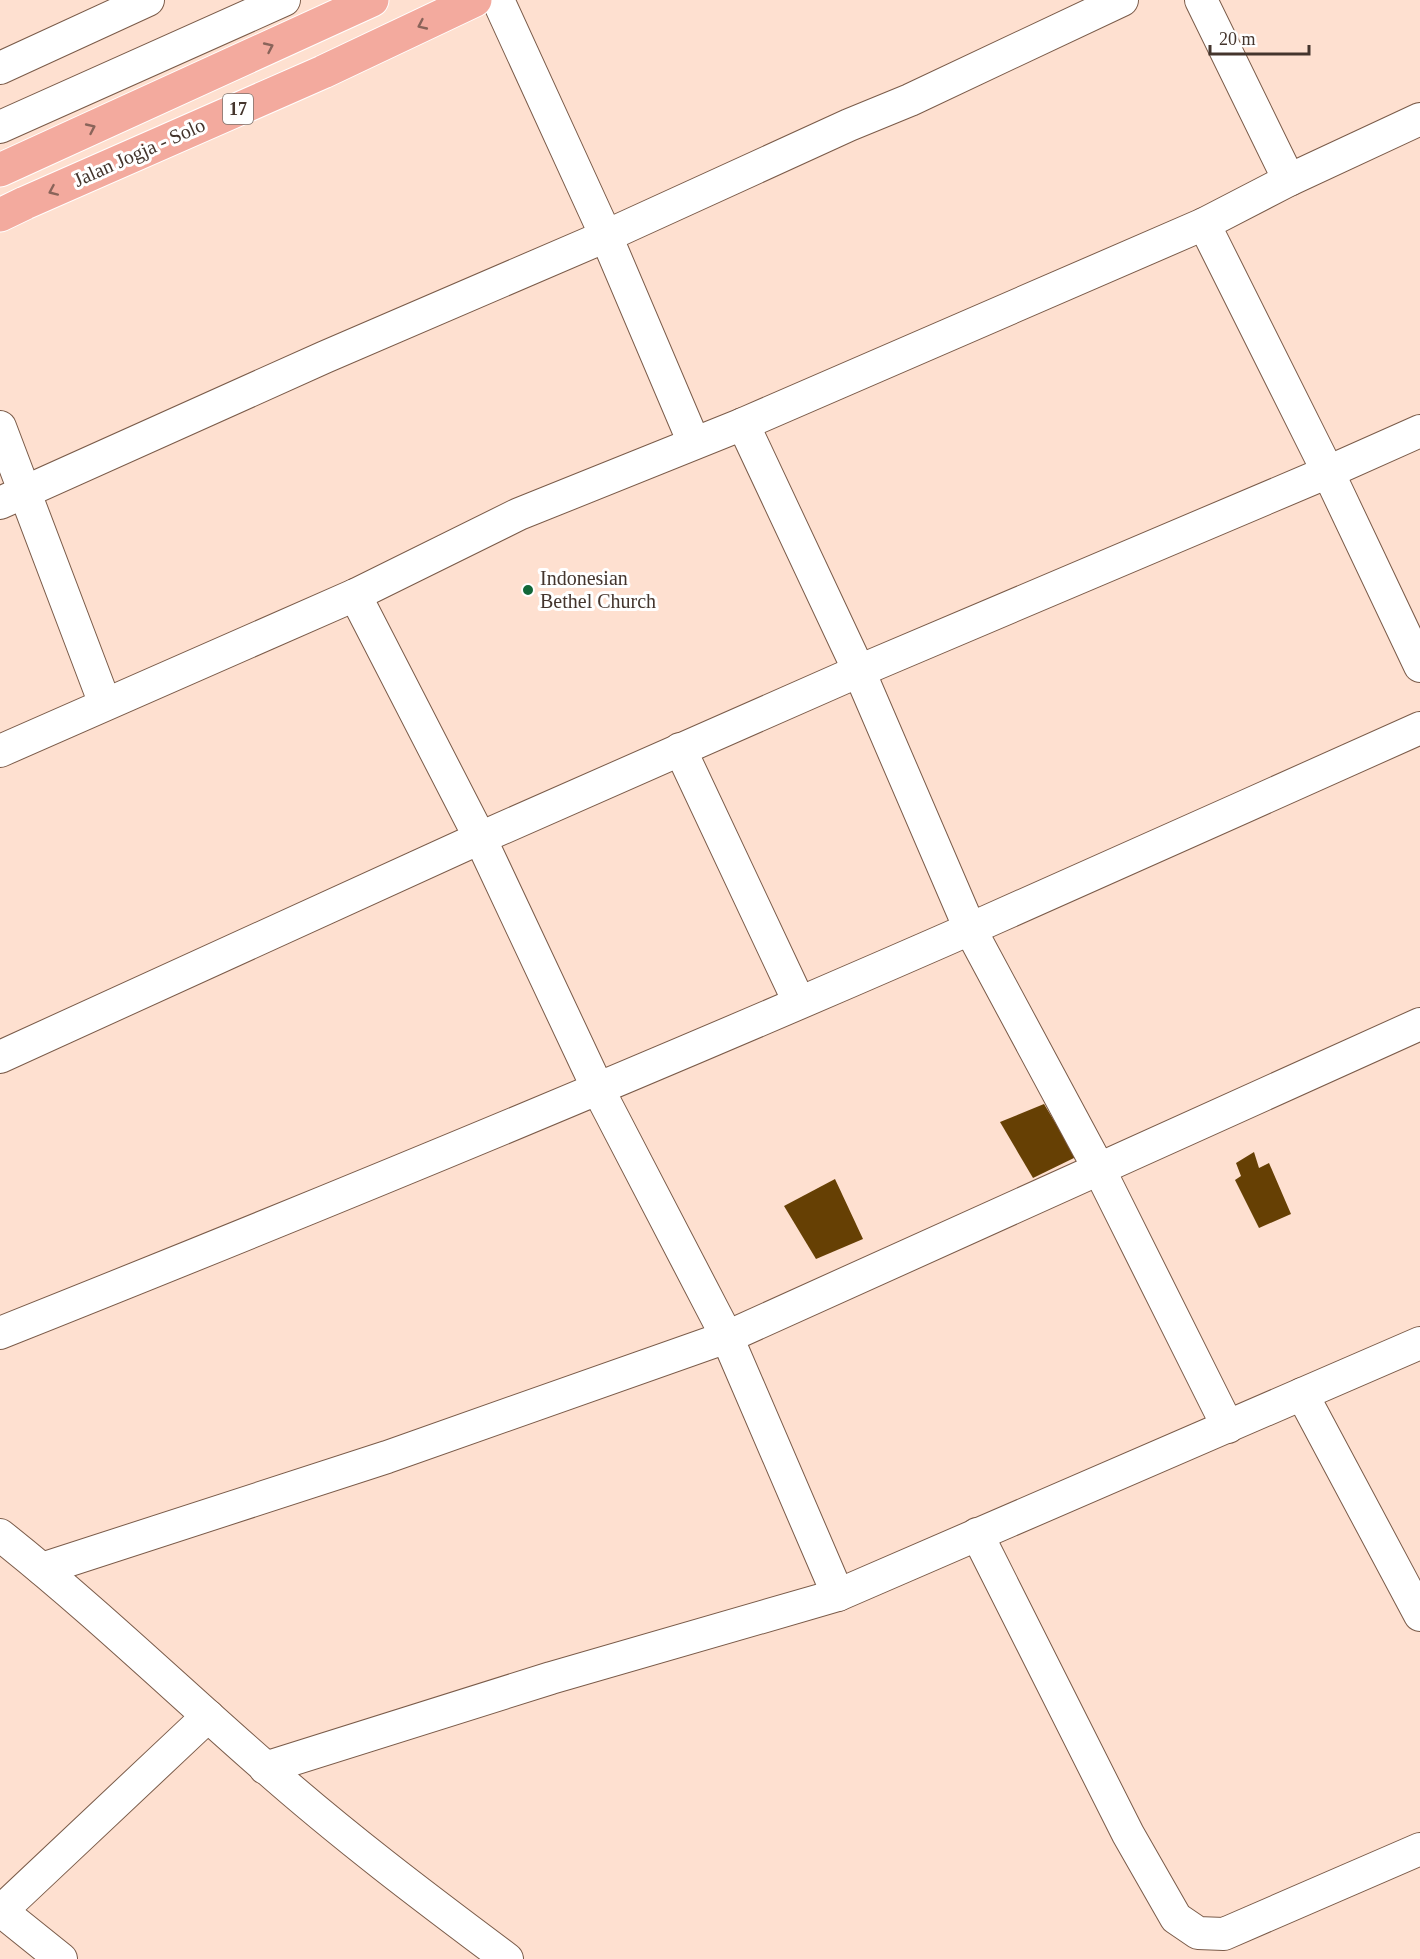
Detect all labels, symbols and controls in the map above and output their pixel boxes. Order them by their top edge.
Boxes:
one-way arrow [418,17,429,29]
scale bar [1210,18,1309,56]
text: 20 m [1219,29,1256,49]
one-way arrow [262,43,273,55]
road number: 17 [223,94,253,124]
street label: Jalan Jogja - Solo [70,113,209,192]
one-way arrow [85,124,96,136]
one-way arrow [48,183,59,195]
place label: Indonesian Bethel Church [540,567,656,612]
marker: Indonesian Bethel Church [521,583,535,597]

